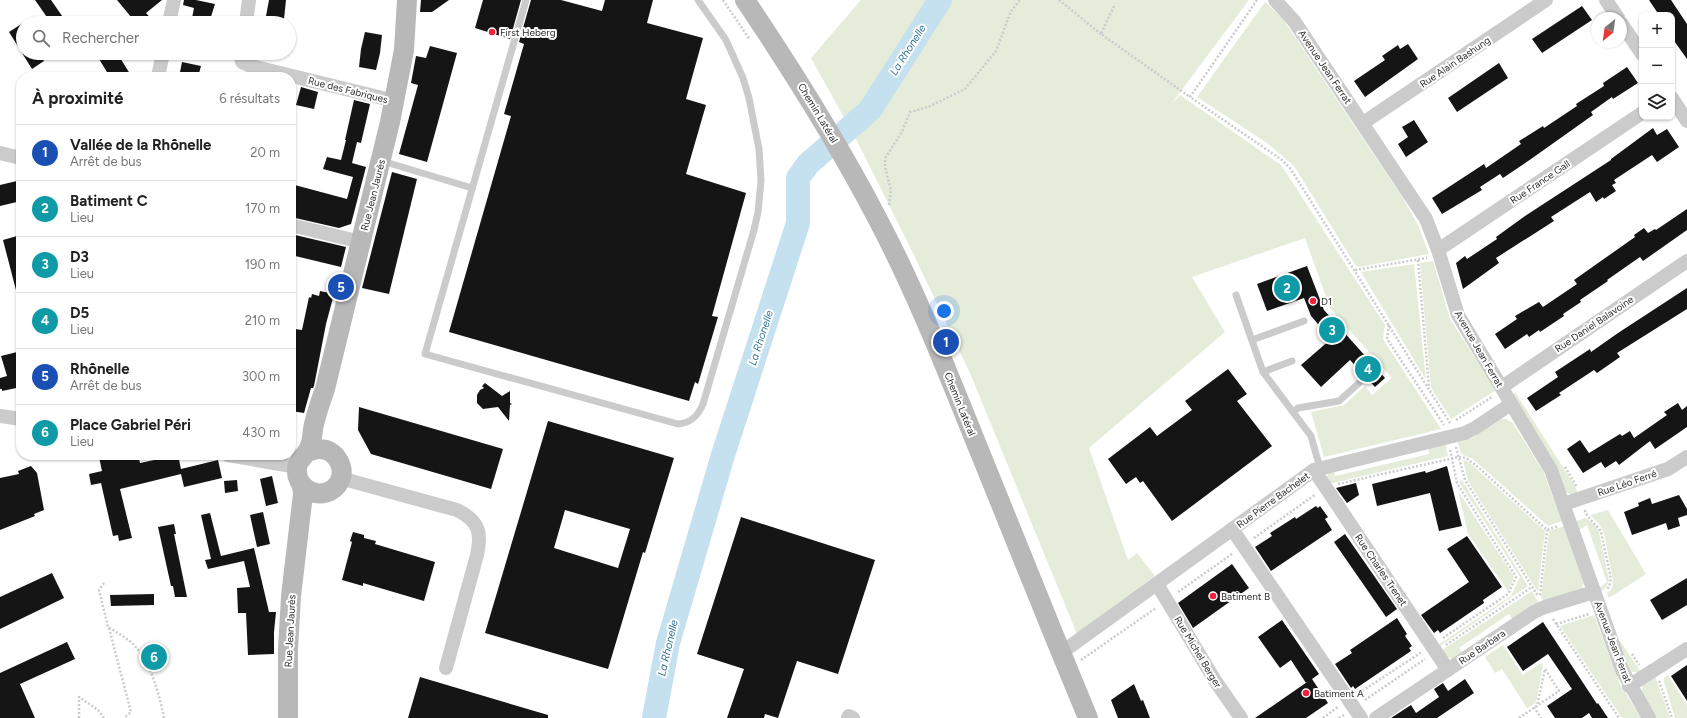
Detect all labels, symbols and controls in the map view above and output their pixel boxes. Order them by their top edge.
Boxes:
north arrow [1591,12,1627,48]
map controls [1639,12,1675,120]
button: + [1639,12,1675,48]
search box [16,16,296,60]
water label: La Rhonelle [887,22,929,78]
place label: First Heberg [500,26,556,39]
icon: search [30,27,52,49]
marker: First Heberg [487,27,497,37]
street label: Avenue Jean Ferrat [1295,27,1355,107]
text: Rechercher [62,29,139,47]
street label: Rue Alain Bashung [1417,33,1493,91]
button: − [1639,48,1675,84]
street label: Rue des Fabriques [307,74,390,106]
street label: Chemin Latéral [795,81,841,145]
button: layers [1639,84,1675,120]
text: À proximité [32,88,123,108]
text: 6 résultats [219,91,280,106]
text: Vallée de la Rhônelle [70,136,211,154]
text: 1 [42,145,48,160]
text: 20 m [250,145,280,160]
text: Arrêt de bus [70,154,142,169]
street label: Rue France Gall [1508,157,1572,207]
street label: Rue Jean Jaurès [358,158,388,232]
text: Batiment C [70,192,148,210]
text: 2 [41,201,49,216]
text: 170 m [245,201,280,216]
text: Lieu [70,210,94,225]
text: D3 [70,248,89,266]
text: 3 [41,257,49,272]
text: 190 m [245,257,280,272]
text: Lieu [70,266,94,281]
pin: 5 [328,272,354,302]
pin: 2 [1274,273,1300,303]
street label: Rue Daniel Balavoine [1552,292,1636,355]
place label: D1 [1321,295,1332,308]
marker: D1 [1308,296,1318,306]
your location [934,301,954,321]
text: D5 [70,304,89,322]
street label: Avenue Jean Ferrat [1452,308,1506,390]
water label: La Rhonelle [746,309,776,367]
text: 4 [41,313,49,328]
text: 210 m [245,313,280,328]
pin: 3 [1319,315,1345,345]
text: Lieu [70,322,94,337]
pin: 1 [933,327,959,357]
pin: 4 [1355,354,1381,384]
text: Rhônelle [70,360,129,378]
text: 5 [41,369,49,384]
text: 300 m [242,369,280,384]
street label: Chemin Latéral [941,370,979,438]
text: Arrêt de bus [70,378,142,393]
text: Place Gabriel Péri [70,416,191,434]
text: 6 [41,425,49,440]
text: 430 m [242,425,280,440]
text: Lieu [70,434,94,449]
street label: Rue Léo Ferré [1596,467,1659,499]
street label: Rue Pierre Bachelet [1234,469,1312,531]
street label: Rue Charles Trenet [1352,531,1410,609]
place label: Batiment B [1221,590,1270,603]
marker: Batiment B [1208,591,1218,601]
street label: Rue Jean Jaurès [282,594,298,668]
street label: Avenue Jean Ferrat [1591,599,1635,685]
street label: Rue Michel Berger [1171,614,1225,691]
water label: La Rhonelle [655,619,681,677]
street label: Rue Barbara [1456,627,1508,667]
pin: 6 [141,642,167,672]
place label: Batiment A [1314,687,1364,700]
marker: Batiment A [1301,688,1311,698]

